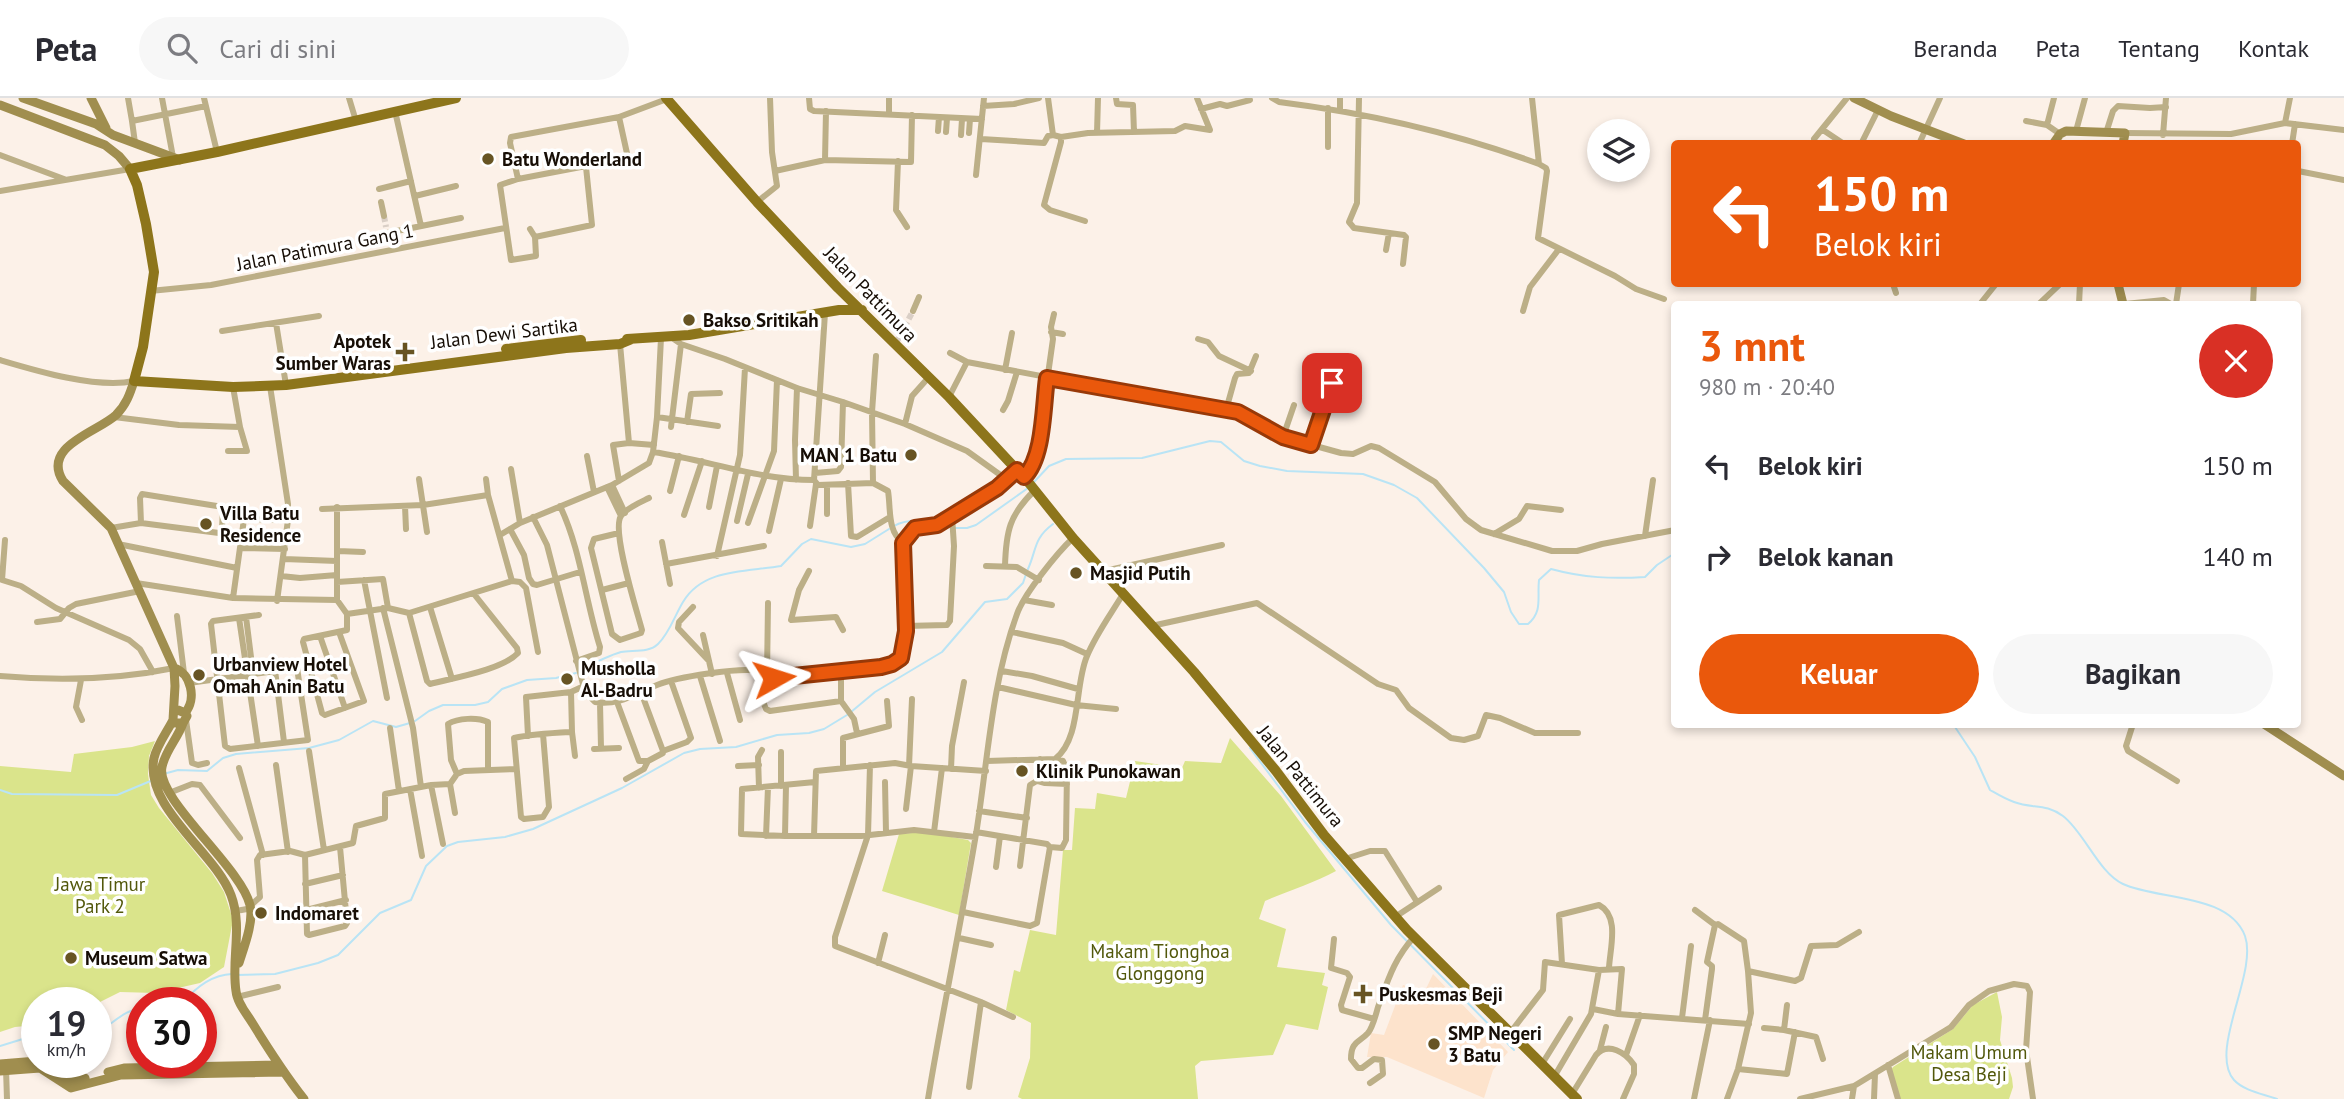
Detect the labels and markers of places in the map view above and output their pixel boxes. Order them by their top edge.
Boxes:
place label: Batu Wonderland [502,147,642,171]
marker: Batu Wonderland [480,151,496,167]
place label: Bakso Sritikah [703,308,819,332]
marker: Bakso Sritikah [681,312,697,328]
place label: Apotek Sumber Waras [276,329,392,375]
marker: Apotek Sumber Waras [397,344,413,360]
pin [1302,353,1362,413]
place label: MAN 1 Batu [800,443,897,467]
marker: MAN 1 Batu [903,447,919,463]
place label: Villa Batu Residence [219,501,301,547]
marker: Villa Batu Residence [198,516,214,532]
place label: Masjid Putih [1090,561,1191,585]
marker: Masjid Putih [1068,565,1084,581]
place label: Urbanview Hotel Omah Anin Batu [213,652,348,698]
place label: Musholla Al-Badru [581,656,656,702]
marker: Urbanview Hotel Omah Anin Batu [191,667,207,683]
marker: Musholla Al-Badru [559,671,575,687]
place label: Klinik Punokawan [1036,759,1181,783]
marker: Klinik Punokawan [1014,763,1030,779]
place label: Indomaret [275,901,359,925]
marker: Indomaret [253,905,269,921]
place label: Museum Satwa [85,946,207,970]
marker: Museum Satwa [63,950,79,966]
place label: Puskesmas Beji [1379,982,1503,1006]
marker: Puskesmas Beji [1353,984,1373,1004]
place label: SMP Negeri 3 Batu [1448,1021,1542,1067]
marker: SMP Negeri 3 Batu [1426,1036,1442,1052]

